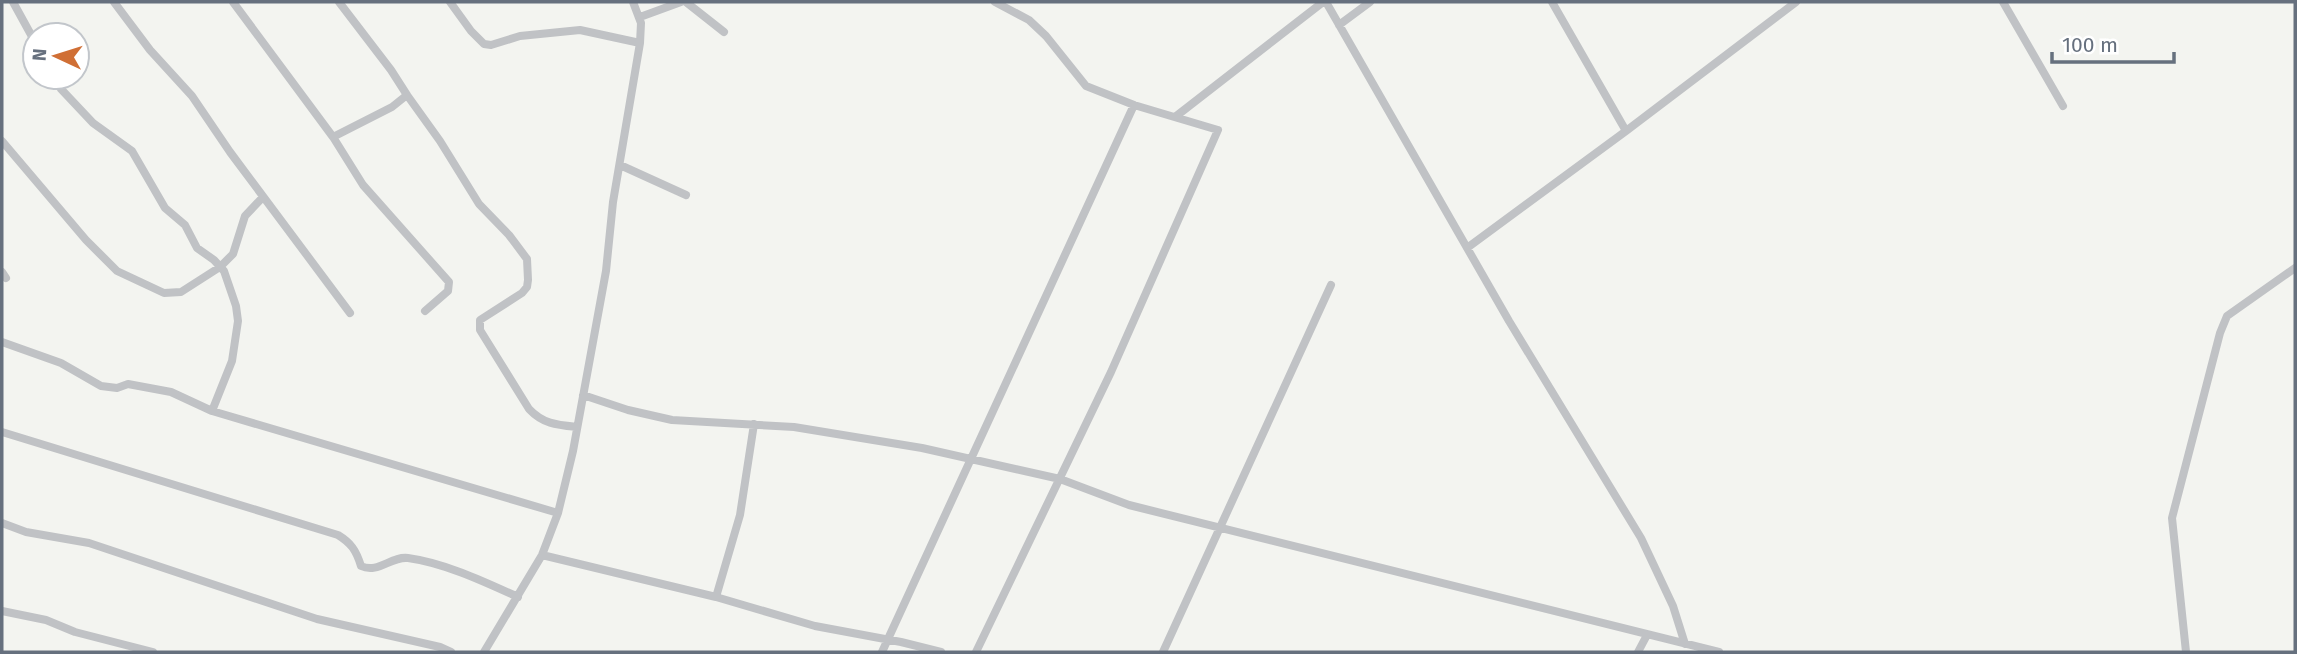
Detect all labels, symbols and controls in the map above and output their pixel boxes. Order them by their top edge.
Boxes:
north arrow [21,21,91,91]
scale bar [2052,21,2174,65]
text: 100 m [2062,32,2118,58]
text: N [28,48,51,62]

